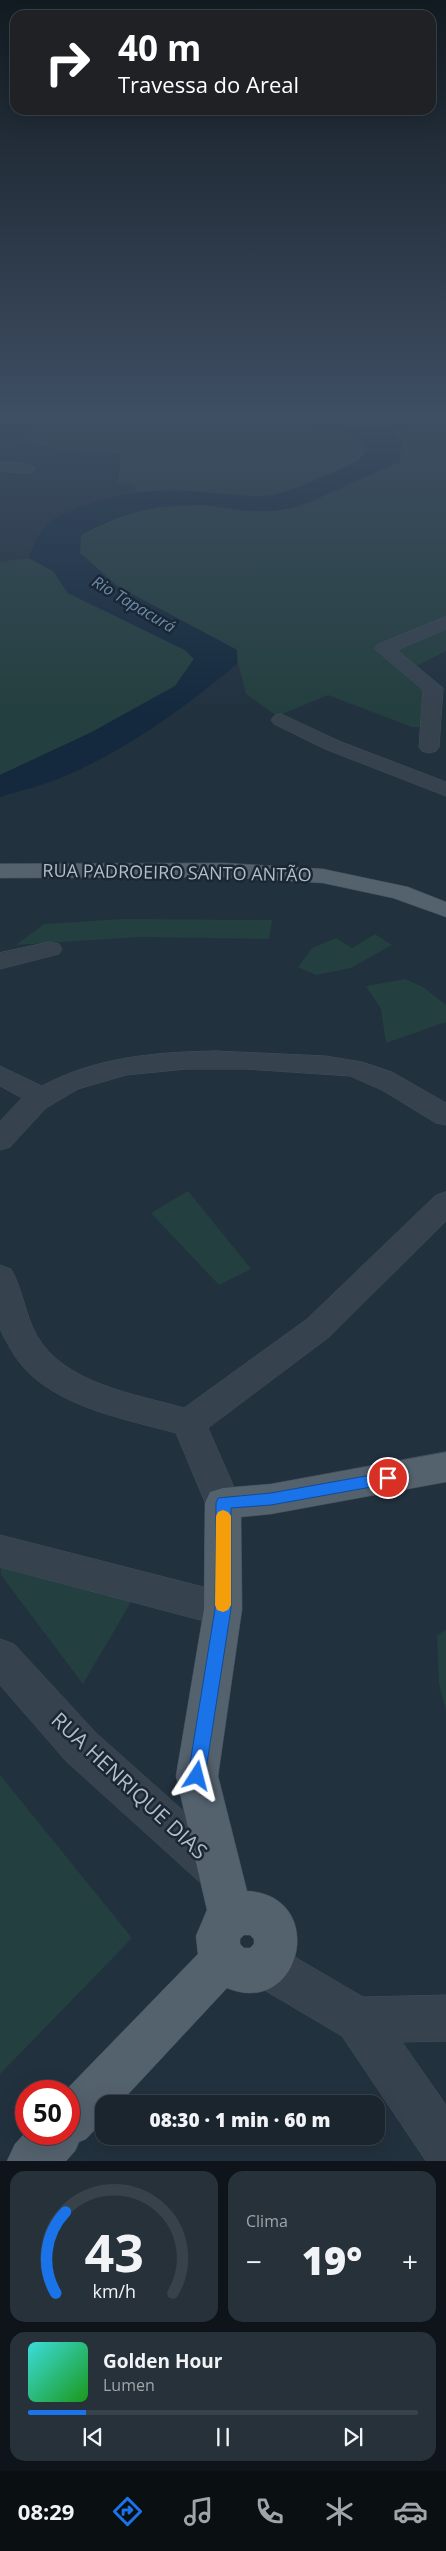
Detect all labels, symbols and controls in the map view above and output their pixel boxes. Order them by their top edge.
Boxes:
text: 40 m [118,24,201,71]
icon: right [35,30,100,95]
text: Travessa do Areal [118,69,299,99]
water label: Rio Tapacurá [88,570,180,638]
street label: RUA PADROEIRO SANTO ANTÃO [42,858,312,886]
pin [367,1457,409,1499]
icon: arrive [374,1464,402,1492]
street label: RUA HENRIQUE DIAS [46,1706,214,1865]
position arrow [170,1749,222,1801]
speed limit sign: 50 [15,2080,80,2145]
text: 08:30 · 1 min · 60 m [150,2107,330,2133]
text: Clima [246,2210,288,2232]
text: 43 [84,2216,144,2287]
text: 19° [302,2234,362,2286]
text: − [246,2242,262,2280]
text: + [402,2242,418,2280]
text: km/h [92,2279,136,2303]
text: Golden Hour [103,2348,222,2374]
text: Lumen [103,2374,155,2396]
icon: previous [79,2423,107,2451]
icon: pause [209,2423,237,2451]
icon: next [339,2423,367,2451]
icon: directions [110,2494,145,2529]
icon: music [181,2494,216,2529]
icon: phone [252,2494,287,2529]
icon: climate [322,2494,357,2529]
icon: car [393,2494,428,2529]
text: 08:29 [18,2496,74,2526]

